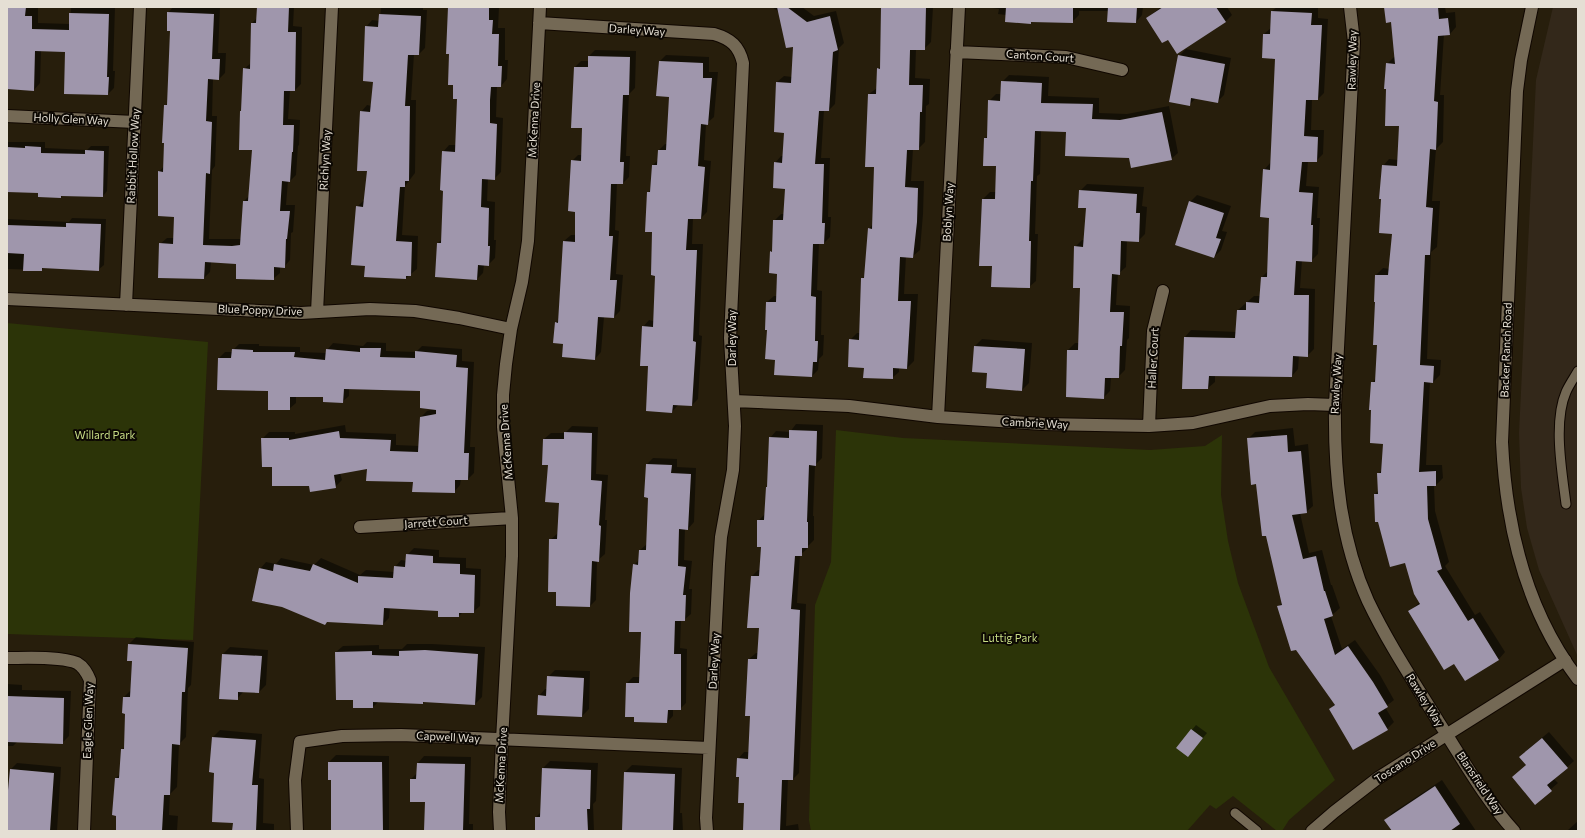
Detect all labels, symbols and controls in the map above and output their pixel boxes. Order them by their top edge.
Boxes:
street label: Darley Way [608,21,666,38]
street label: Rawley Way [1344,30,1359,90]
street label: Canton Court [1006,47,1075,64]
street label: McKenna Drive [525,82,542,158]
street label: Rabbit Hollow Way [124,108,141,204]
street label: Holly Glen Way [33,110,109,127]
street label: Richlyn Way [316,129,333,191]
street label: Boblyn Way [939,182,956,242]
street label: Blue Poppy Drive [218,302,303,317]
street label: Backer Ranch Road [1497,302,1514,398]
street label: Darley Way [725,309,738,366]
street label: Haller Court [1144,327,1161,389]
street label: Rawley Way [1327,353,1344,414]
street label: McKenna Drive [496,404,515,480]
street label: Cambrie Way [1001,414,1069,431]
park label: Willard Park [74,428,136,441]
street label: Jarrett Court [404,513,469,531]
park label: Luttig Park [982,631,1038,644]
street label: Darley Way [706,632,721,690]
street label: Rawley Way [1404,671,1447,729]
street label: Eagle Glen Way [80,682,95,759]
street label: McKenna Drive [492,727,509,803]
street label: Capwell Way [416,728,480,745]
street label: Toscano Drive [1372,736,1438,785]
street label: Blansfield Way [1455,749,1506,817]

